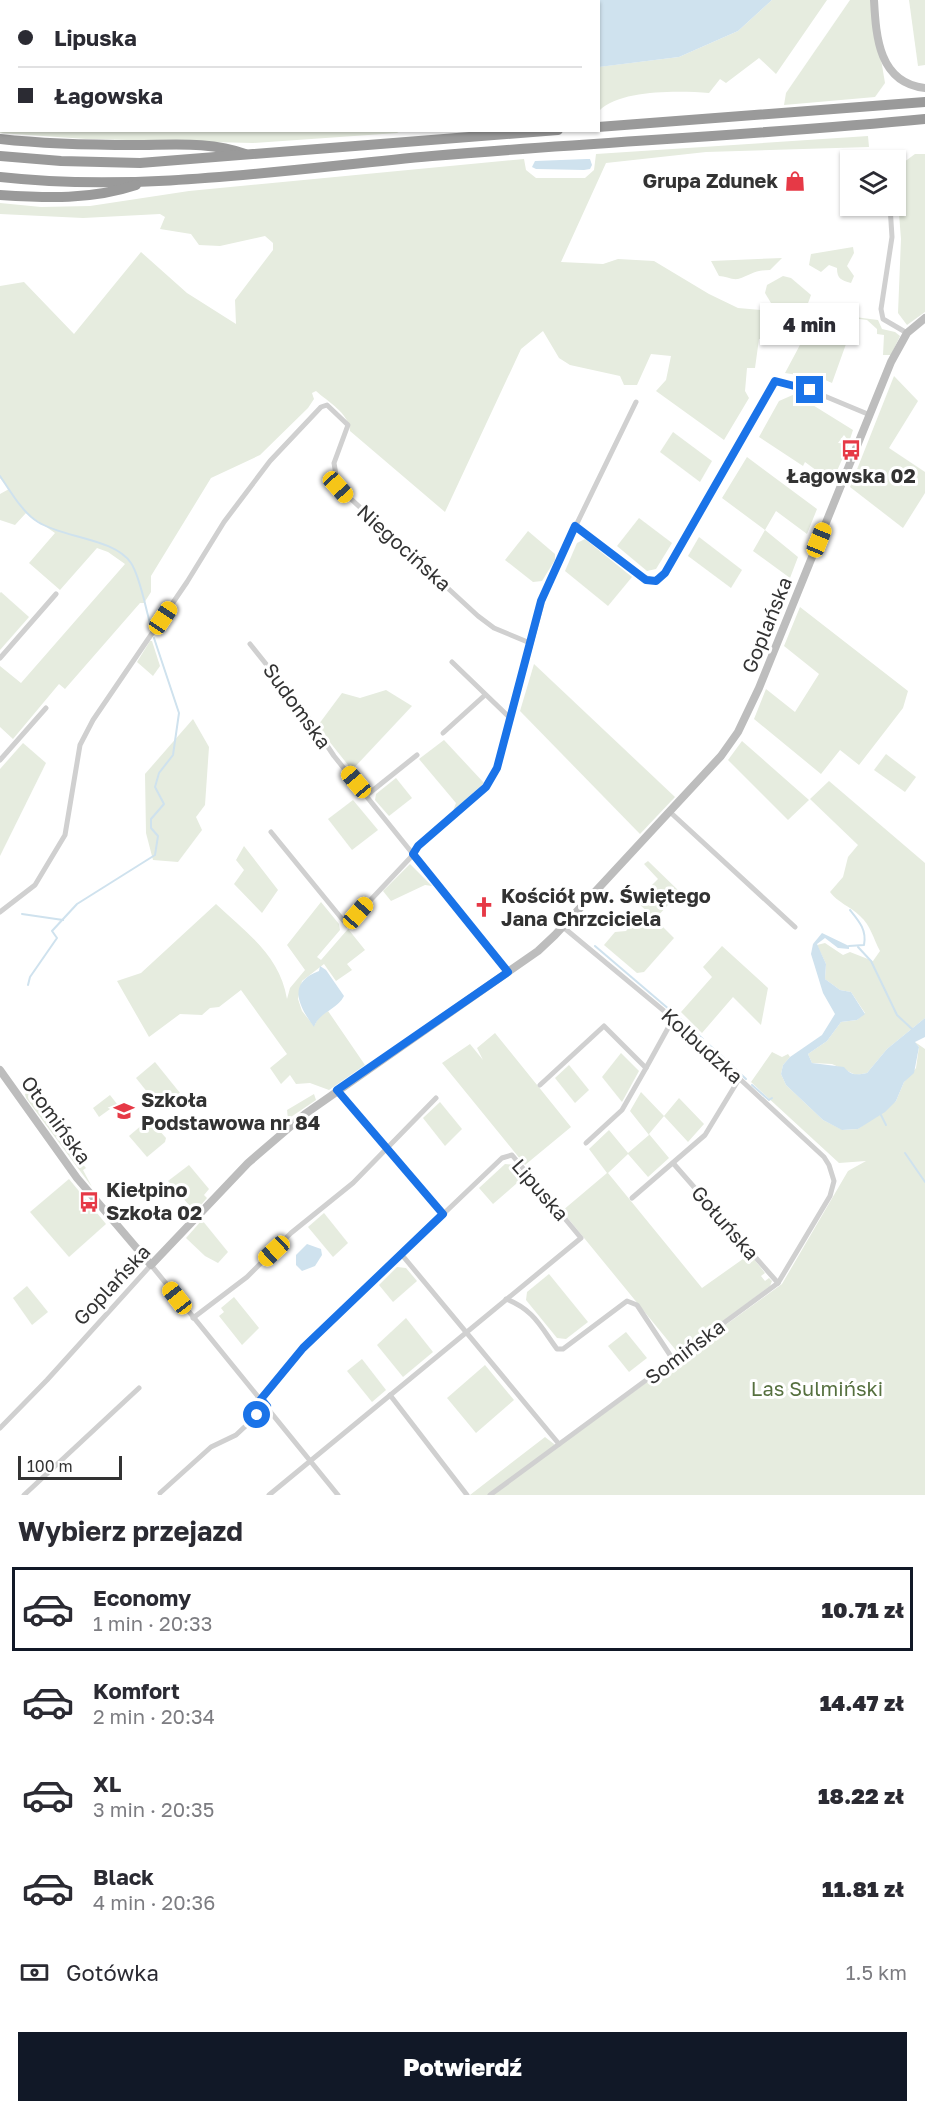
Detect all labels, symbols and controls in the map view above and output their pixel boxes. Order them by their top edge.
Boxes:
text: Lipuska [54,24,137,51]
text: Łagowska [54,82,163,109]
map controls [840,150,906,216]
button: layers [840,150,906,216]
place label: Grupa Zdunek [643,168,778,192]
shop icon: Grupa Zdunek [783,169,807,193]
callout: 4 min [760,303,860,345]
text: 4 min [783,312,836,336]
route end [796,376,823,403]
bus stop icon: Łagowska 02 [839,438,863,462]
place label: Łagowska 02 [786,463,916,487]
car [319,468,357,506]
street label: Niegocińska [353,499,457,596]
car [804,520,834,560]
street label: Goplańska [736,573,796,676]
car [145,598,181,638]
street label: Sudomska [259,658,337,753]
car [338,762,374,802]
place label: Kościół pw. Świętego Jana Chrzciciela [501,883,711,930]
car [339,894,377,932]
church icon: Kościół pw. Świętego Jana Chrzciciela [472,895,496,919]
street label: Kolbudzka [657,1003,748,1088]
street label: Otomińska [17,1071,97,1168]
place label: Szkoła Podstawowa nr 84 [141,1087,320,1134]
school or university icon: Szkoła Podstawowa nr 84 [112,1099,136,1123]
street label: Lipuska [507,1153,574,1225]
place label: Kiełpino Szkoła 02 [106,1177,202,1224]
street label: Gołuńska [687,1180,764,1264]
bus stop icon: Kiełpino Szkoła 02 [77,1190,101,1214]
car [255,1232,293,1270]
street label: Goplańska [68,1239,155,1330]
car [159,1278,195,1318]
street label: Somińska [640,1314,729,1389]
park label: Las Sulmiński [751,1376,883,1400]
route start [243,1401,270,1428]
scale bar [18,1453,122,1480]
text: 100 m [27,1456,73,1476]
text: Wybierz przejazd [18,1515,243,1547]
icon: car [21,1582,75,1636]
text: Economy [93,1584,191,1611]
text: 10.71 zł [821,1596,904,1623]
text: 1 min · 20:33 [93,1611,212,1635]
icon: car [21,1675,75,1729]
text: Komfort [93,1677,180,1704]
text: 14.47 zł [820,1689,904,1716]
text: 2 min · 20:34 [93,1704,215,1728]
icon: car [21,1768,75,1822]
text: XL [93,1770,121,1797]
text: 18.22 zł [818,1782,904,1809]
text: 3 min · 20:35 [93,1797,214,1821]
icon: car [21,1861,75,1915]
text: Black [93,1863,154,1890]
text: 11.81 zł [822,1875,904,1902]
text: 4 min · 20:36 [93,1890,215,1914]
icon: cash [18,1956,51,1989]
text: Gotówka [66,1959,159,1986]
text: 1.5 km [846,1960,907,1984]
button: Potwierdź [18,2032,907,2101]

